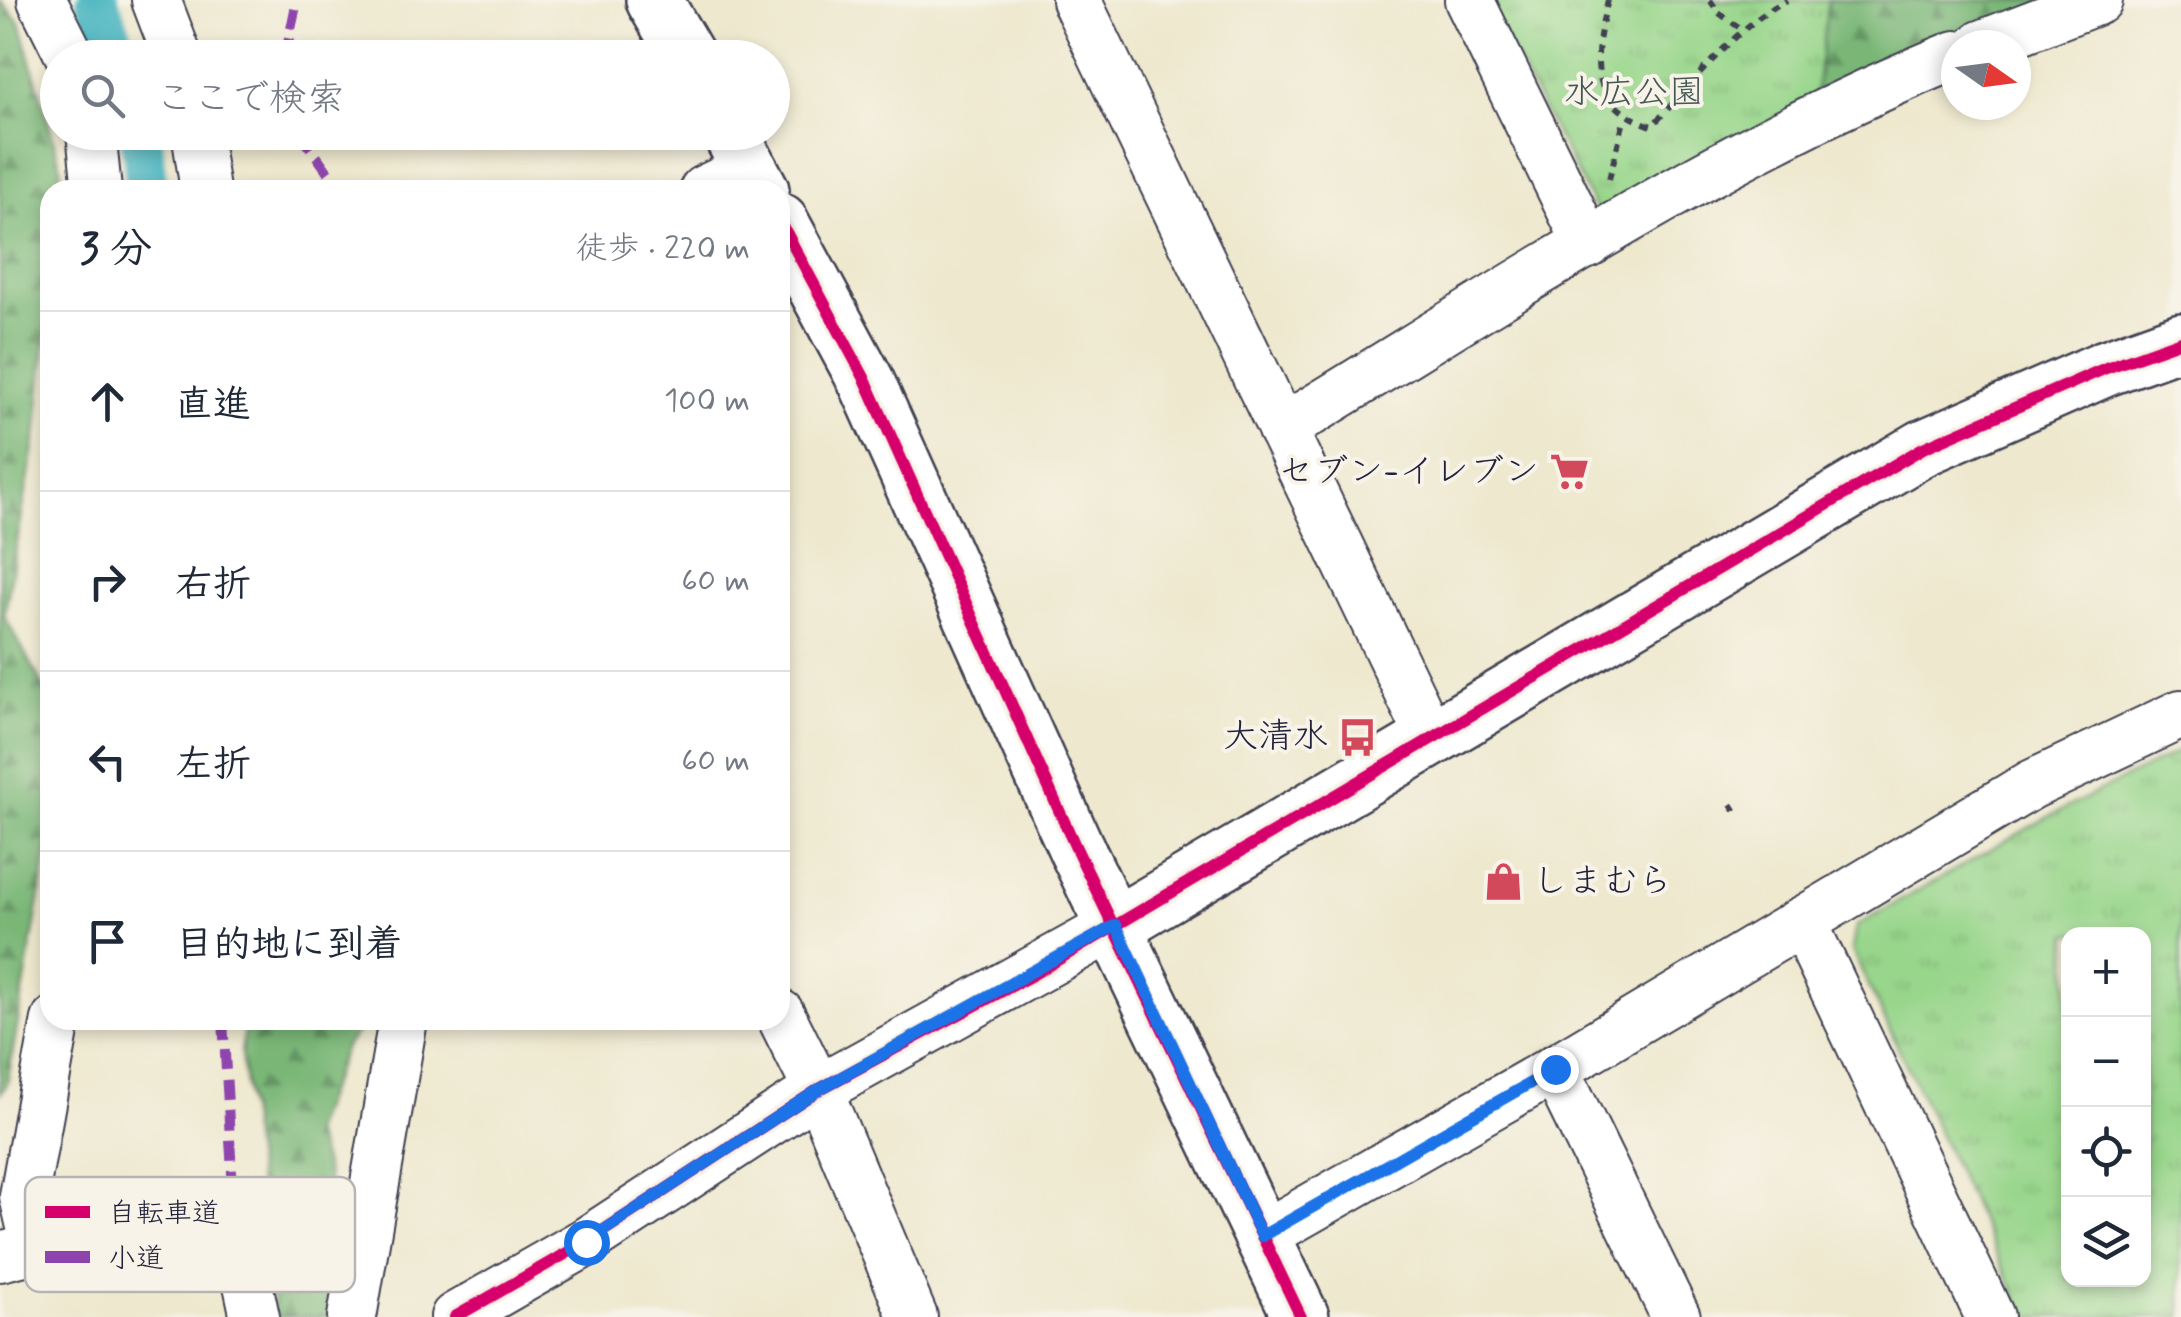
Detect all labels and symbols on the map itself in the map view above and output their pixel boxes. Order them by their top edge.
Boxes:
north arrow [1941,30,2031,120]
park label: 水広公園 [1564,70,1704,116]
place label: セブン-イレブン [1278,449,1539,495]
supermarket icon: セブン-イレブン [1548,451,1590,493]
place label: 大清水 [1223,714,1328,760]
bus stop icon: 大清水 [1337,716,1379,758]
place label: しまむら [1533,859,1673,905]
shop icon: しまむら [1482,861,1524,903]
route end [1533,1047,1579,1093]
legend [25,1177,355,1292]
text: 自転車道 [108,1196,220,1233]
route start [564,1220,610,1266]
text: 小道 [108,1241,164,1278]

